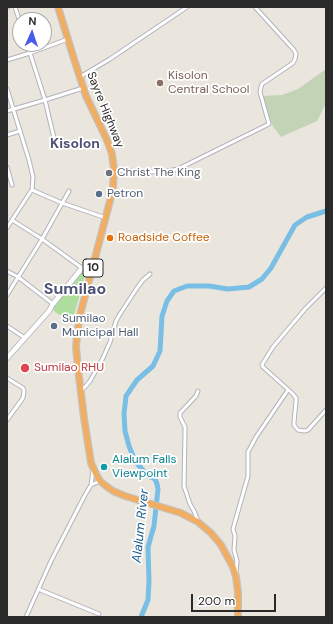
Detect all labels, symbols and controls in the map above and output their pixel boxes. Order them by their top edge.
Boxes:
north arrow [12,12,52,52]
text: N [28,14,37,28]
place label: Kisolon Central School [168,69,249,97]
street label: Sayre Highway [83,70,127,150]
marker: Kisolon Central School [155,78,165,88]
district label: Kisolon [50,136,100,152]
place label: Christ The King [117,166,201,180]
marker: Christ The King [104,168,114,178]
place label: Petron [107,187,143,201]
marker: Petron [94,189,104,199]
place label: Roadside Coffee [118,231,210,245]
marker: Roadside Coffee [105,233,115,243]
road number: 10 [83,259,103,277]
district label: Sumilao [44,280,106,300]
place label: Sumilao Municipal Hall [62,312,138,340]
marker: Sumilao Municipal Hall [49,321,59,331]
place label: Sumilao RHU [34,361,104,375]
marker: Sumilao RHU [19,362,31,374]
place label: Alalum Falls Viewpoint [112,453,177,481]
marker: Alalum Falls Viewpoint [99,462,109,472]
water label: Alalum River [129,488,153,564]
scale bar [193,586,278,612]
text: 200 m [198,593,235,609]

